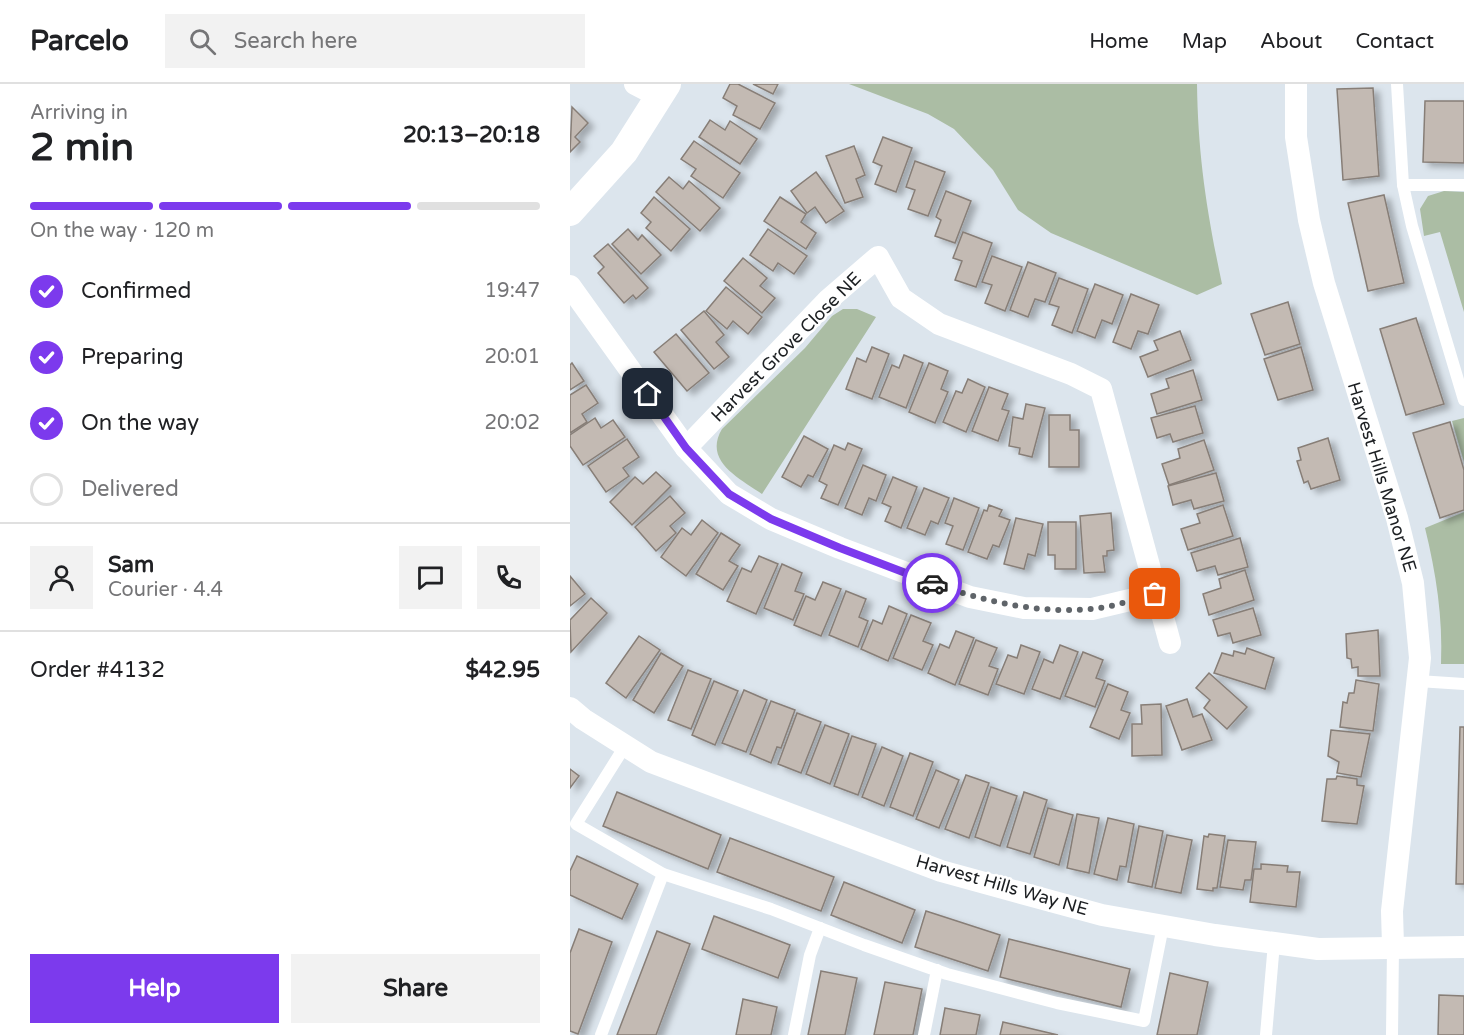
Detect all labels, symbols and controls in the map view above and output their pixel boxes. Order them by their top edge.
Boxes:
search box [165,14,585,68]
text: Parcelo [30,24,129,58]
icon: search [186,25,219,58]
text: Search here [234,28,358,54]
text: Home [1089,29,1149,54]
text: Map [1182,29,1227,54]
text: About [1260,29,1322,54]
text: Contact [1355,29,1434,54]
text: Arriving in [30,101,128,125]
text: 20:13–20:18 [403,122,540,148]
text: 2 min [30,124,134,171]
text: On the way · 120 m [30,219,214,243]
street label: Harvest Grove Close NE [706,267,866,427]
icon: check [30,275,63,308]
text: Confirmed [81,278,191,304]
text: 19:47 [485,279,540,303]
icon: check [30,341,63,374]
text: Preparing [81,344,184,370]
text: 20:01 [485,345,540,369]
pin [622,368,673,419]
icon: home [631,377,664,410]
street label: Harvest Hills Manor NE [1343,379,1421,575]
icon: check [30,407,63,440]
text: On the way [81,410,199,436]
text: 20:02 [485,411,540,435]
text: Delivered [81,476,179,502]
button: person [30,546,93,609]
button: chat [399,546,462,609]
button: phone [477,546,540,609]
text: Sam [108,552,154,578]
courier [902,553,962,613]
icon: car [916,567,949,600]
pin [1129,568,1180,619]
icon: bag [1138,577,1171,610]
text: Courier · 4.4 [108,578,223,602]
text: Order #4132 [30,657,165,683]
text: $42.95 [465,657,540,683]
street label: Harvest Hills Way NE [913,850,1091,920]
button: Help [30,954,279,1023]
button: Share [291,954,540,1023]

